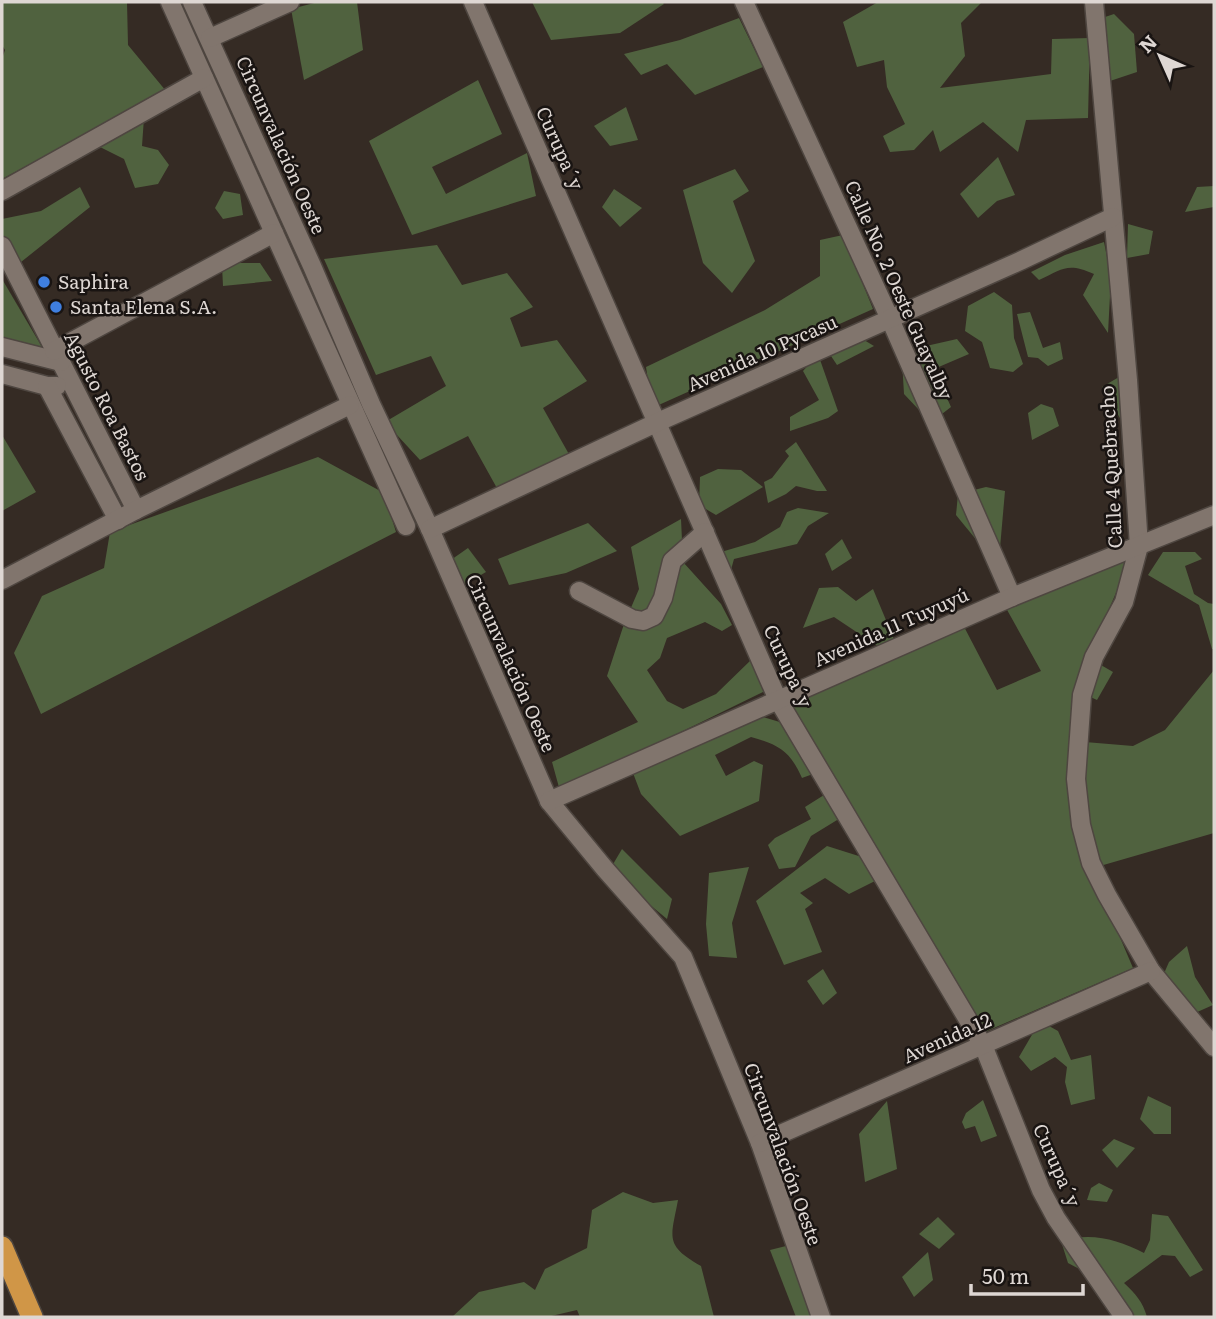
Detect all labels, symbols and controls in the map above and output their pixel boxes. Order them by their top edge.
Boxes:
north arrow [1125,21,1195,91]
text: N [1132,28,1163,59]
street label: Circunvalación Oeste [230,51,334,238]
street label: Curupa´y [530,101,592,194]
street label: Calle No. 2 Oeste Guayalby [839,175,961,404]
place label: Saphira [58,267,130,295]
marker: Saphira [36,274,52,290]
place label: Santa Elena S.A. [70,292,217,320]
marker: Santa Elena S.A. [48,299,64,315]
street label: Avenida 10 Pycasu [682,306,841,398]
street label: Agusto Roa Bastos [58,326,158,485]
street label: Calle 4 Quebracho [1092,385,1128,549]
street label: Circunvalación Oeste [460,569,564,756]
street label: Avenida 11 Tuyuyú [809,579,973,673]
street label: Curupa´y [758,620,820,712]
street label: Avenida 12 [898,1005,996,1069]
street label: Circunvalación Oeste [738,1058,830,1249]
street label: Curupa´y [1027,1118,1089,1211]
scale bar [971,1252,1083,1296]
text: 50 m [982,1259,1029,1290]

